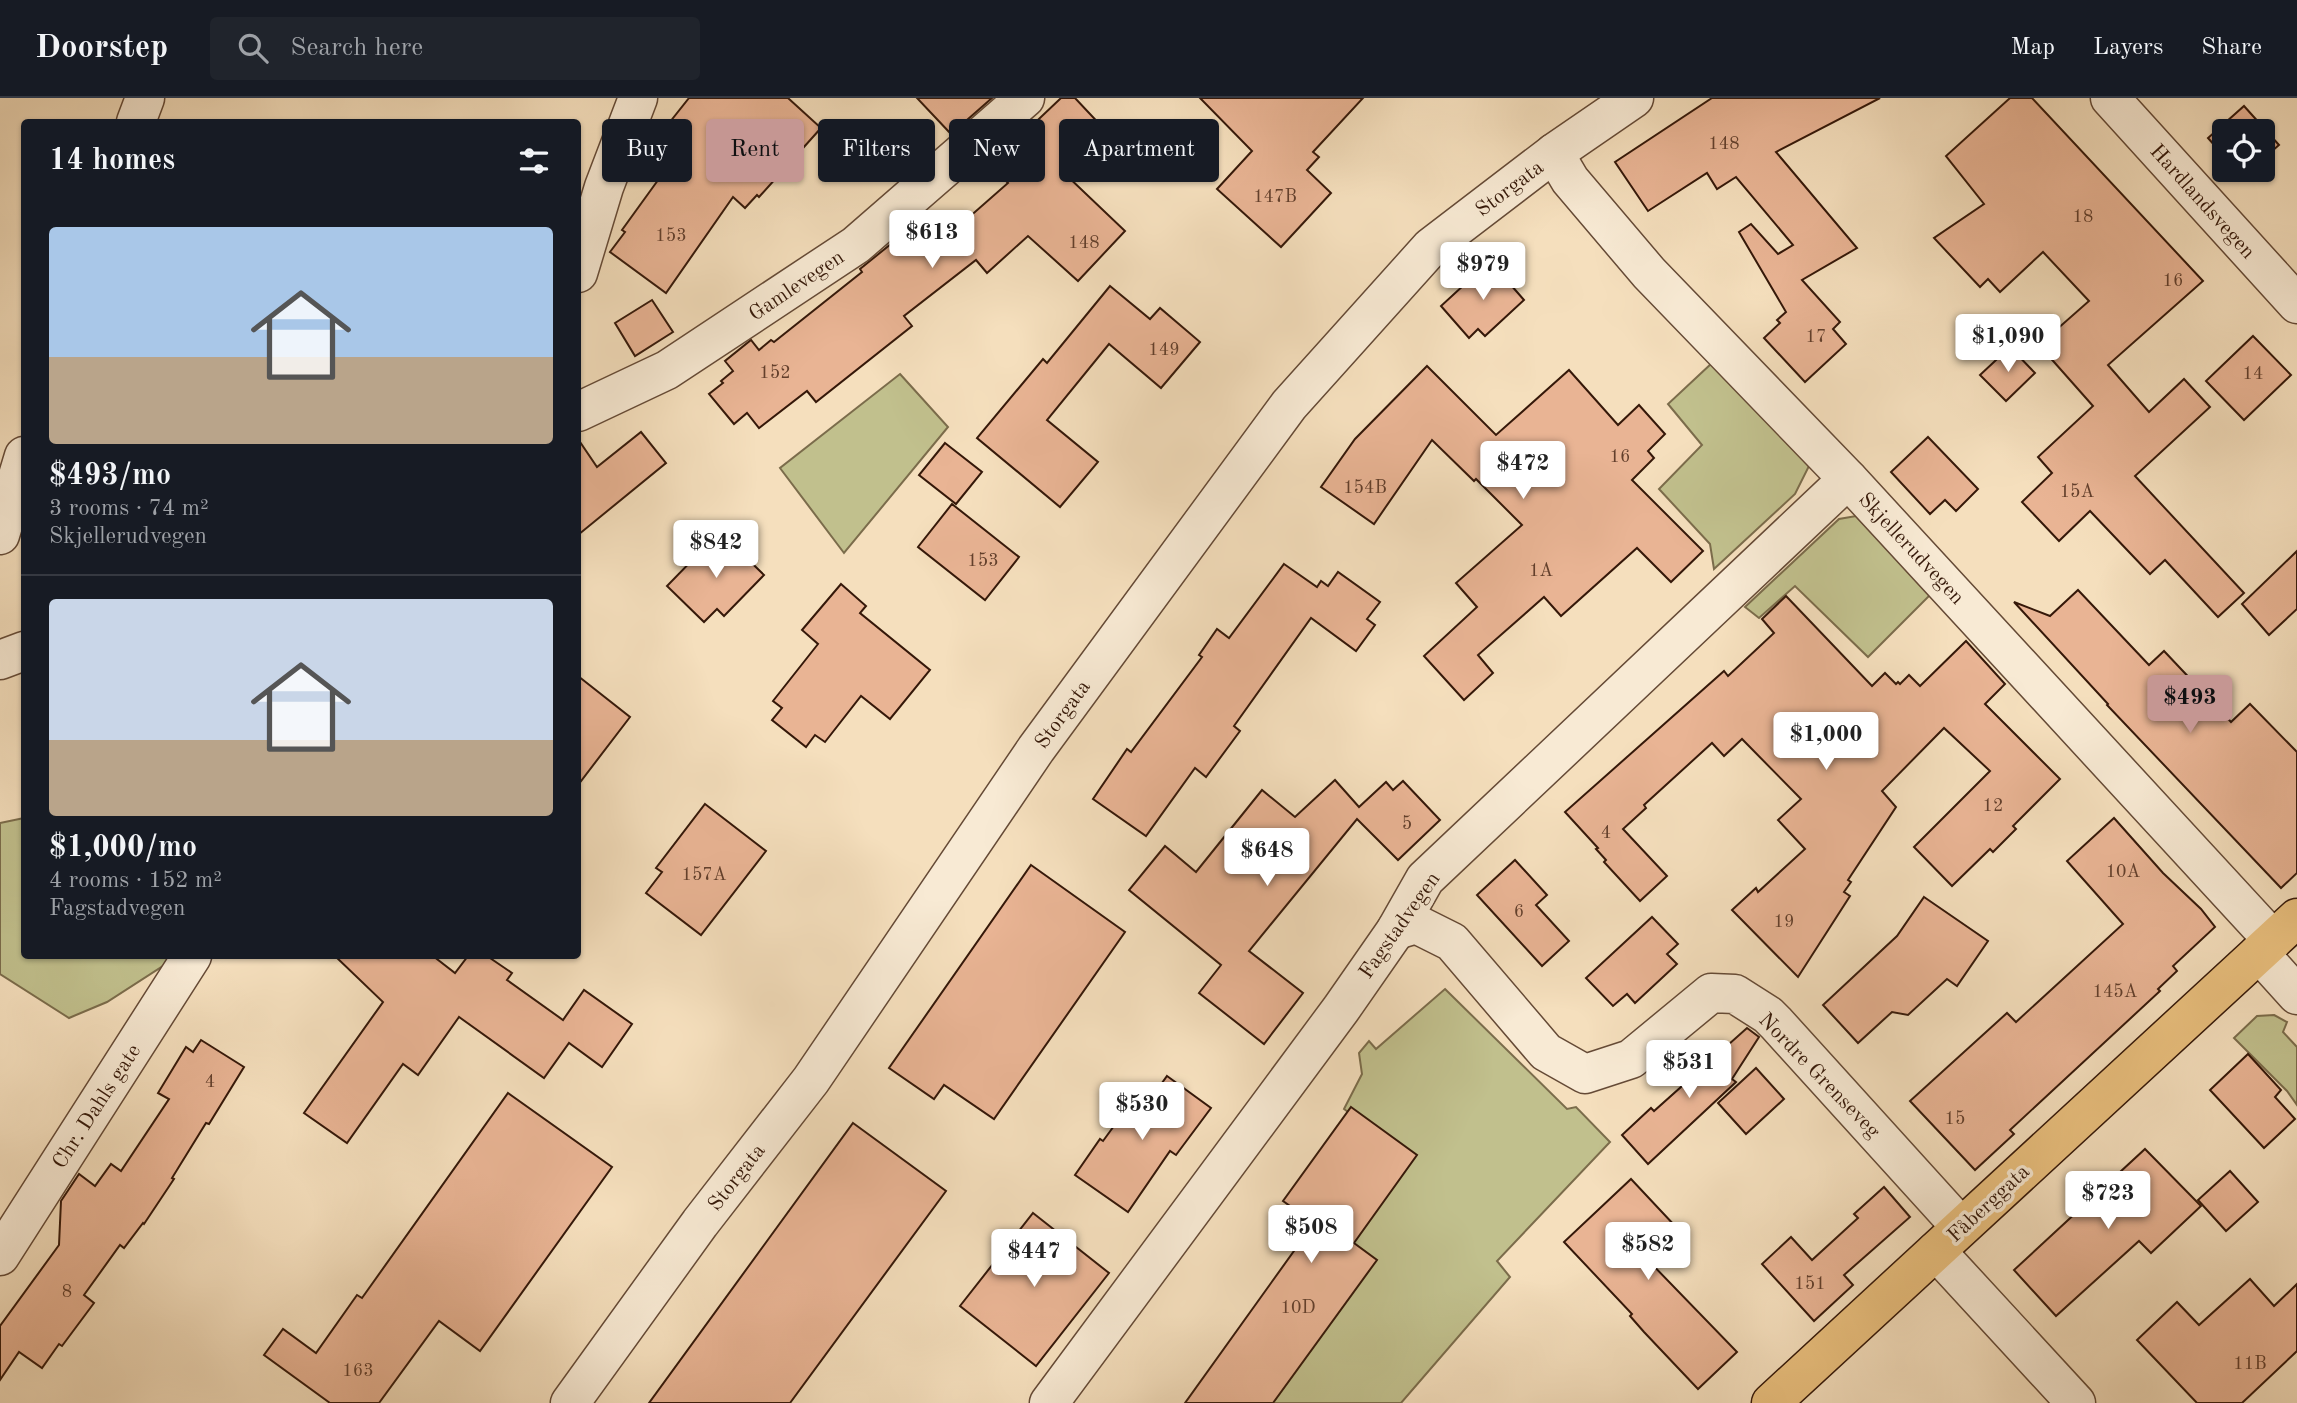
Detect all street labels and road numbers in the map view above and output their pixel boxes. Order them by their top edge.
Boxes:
street label: Hardlandsvegen [2145,141,2259,263]
street label: Storgata [1472,157,1548,221]
street label: Gamlevegen [746,247,848,326]
street label: Skjellerudvegen [1854,489,1968,609]
street label: Storgata [1032,677,1095,753]
street label: Fagstadvegen [1356,869,1445,983]
street label: Nordre Grenseveg [1754,1009,1884,1143]
street label: Chr. Dahls gate [49,1041,145,1173]
street label: Storgata [705,1140,770,1215]
street label: Fåberggata [1944,1161,2034,1247]

